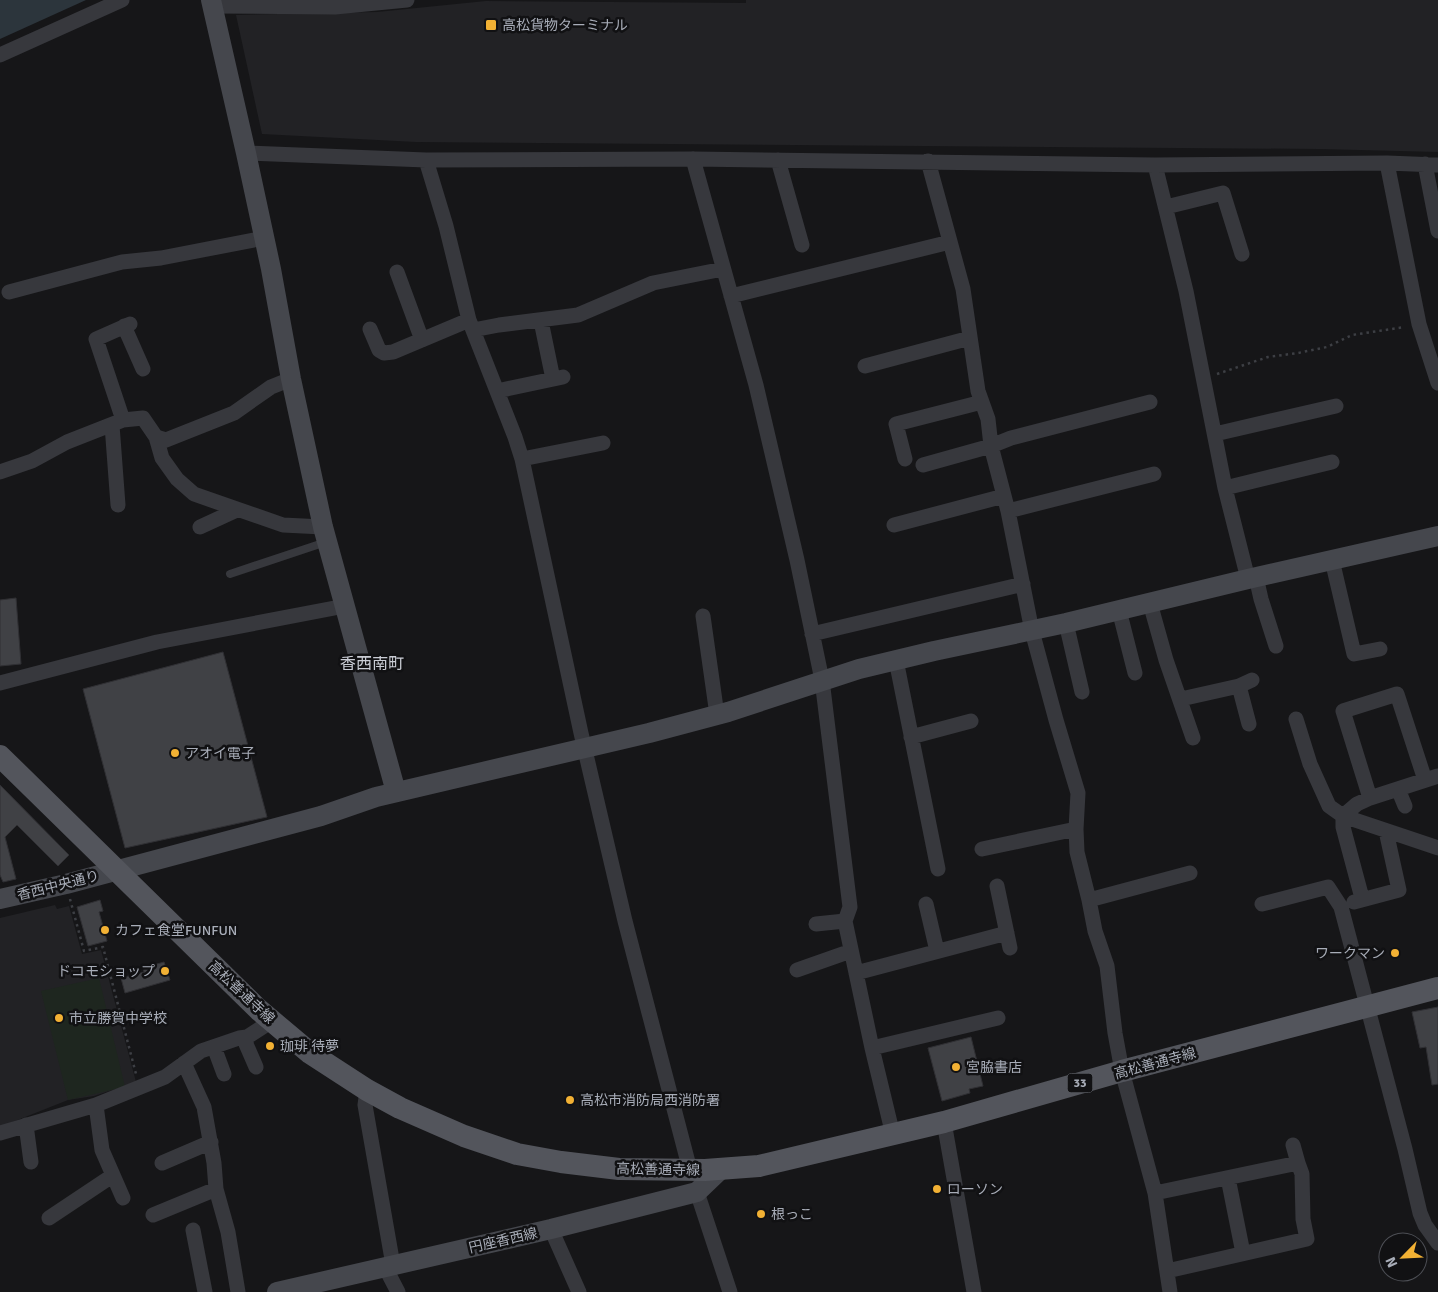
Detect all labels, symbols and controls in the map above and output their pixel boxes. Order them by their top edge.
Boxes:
place label: 高松貨物ターミナル [502,17,628,34]
marker: 高松貨物ターミナル [484,18,498,32]
district label: 香西南町 [340,654,404,674]
place label: アオイ電子 [185,745,255,762]
marker: アオイ電子 [169,747,181,759]
street label: 香西中央通り [15,867,101,904]
place label: カフェ食堂FUNFUN [115,922,237,939]
marker: カフェ食堂FUNFUN [99,924,111,936]
place label: ワークマン [1315,945,1385,962]
marker: ワークマン [1389,947,1401,959]
street label: 高松善通寺線 [205,958,278,1027]
place label: ドコモショップ [57,963,155,980]
marker: ドコモショップ [159,965,171,977]
place label: 市立勝賀中学校 [69,1010,167,1027]
marker: 市立勝賀中学校 [53,1012,65,1024]
place label: 珈琲 待夢 [280,1038,339,1055]
marker: 珈琲 待夢 [264,1040,276,1052]
street label: 高松善通寺線 [1112,1044,1198,1083]
place label: 宮脇書店 [966,1059,1022,1076]
marker: 宮脇書店 [950,1061,962,1073]
road number: 33 [1068,1074,1092,1092]
place label: 高松市消防局西消防署 [580,1092,720,1109]
marker: 高松市消防局西消防署 [564,1094,576,1106]
street label: 高松善通寺線 [616,1160,700,1179]
place label: ローソン [947,1181,1003,1198]
marker: ローソン [931,1183,943,1195]
place label: 根っこ [771,1206,813,1223]
marker: 根っこ [755,1208,767,1220]
street label: 円座香西線 [467,1224,539,1257]
north arrow [1378,1232,1428,1282]
text: N [1382,1254,1401,1270]

